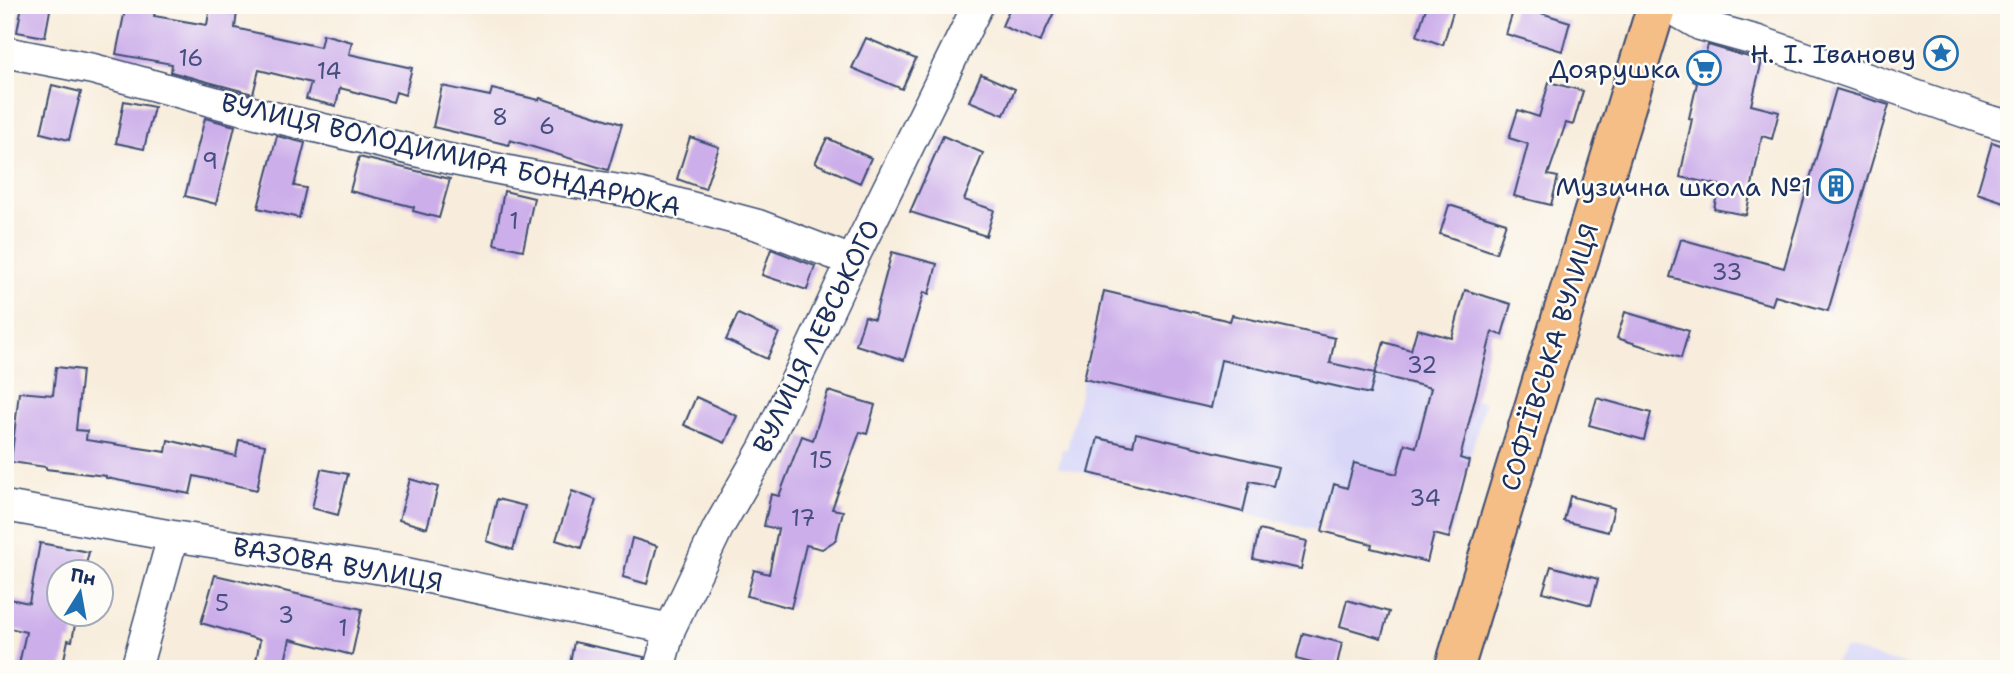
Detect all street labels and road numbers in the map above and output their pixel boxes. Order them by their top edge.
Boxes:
street label: ВУЛИЦЯ ВОЛОДИМИРА БОНДАРЮКА [218,84,684,224]
street label: ВУЛИЦЯ ЛЕВСЬКОГО [744,214,888,458]
street label: СОФІЇВСЬКА ВУЛИЦЯ [1492,219,1606,495]
street label: ВАЗОВА ВУЛИЦЯ [230,528,446,600]

